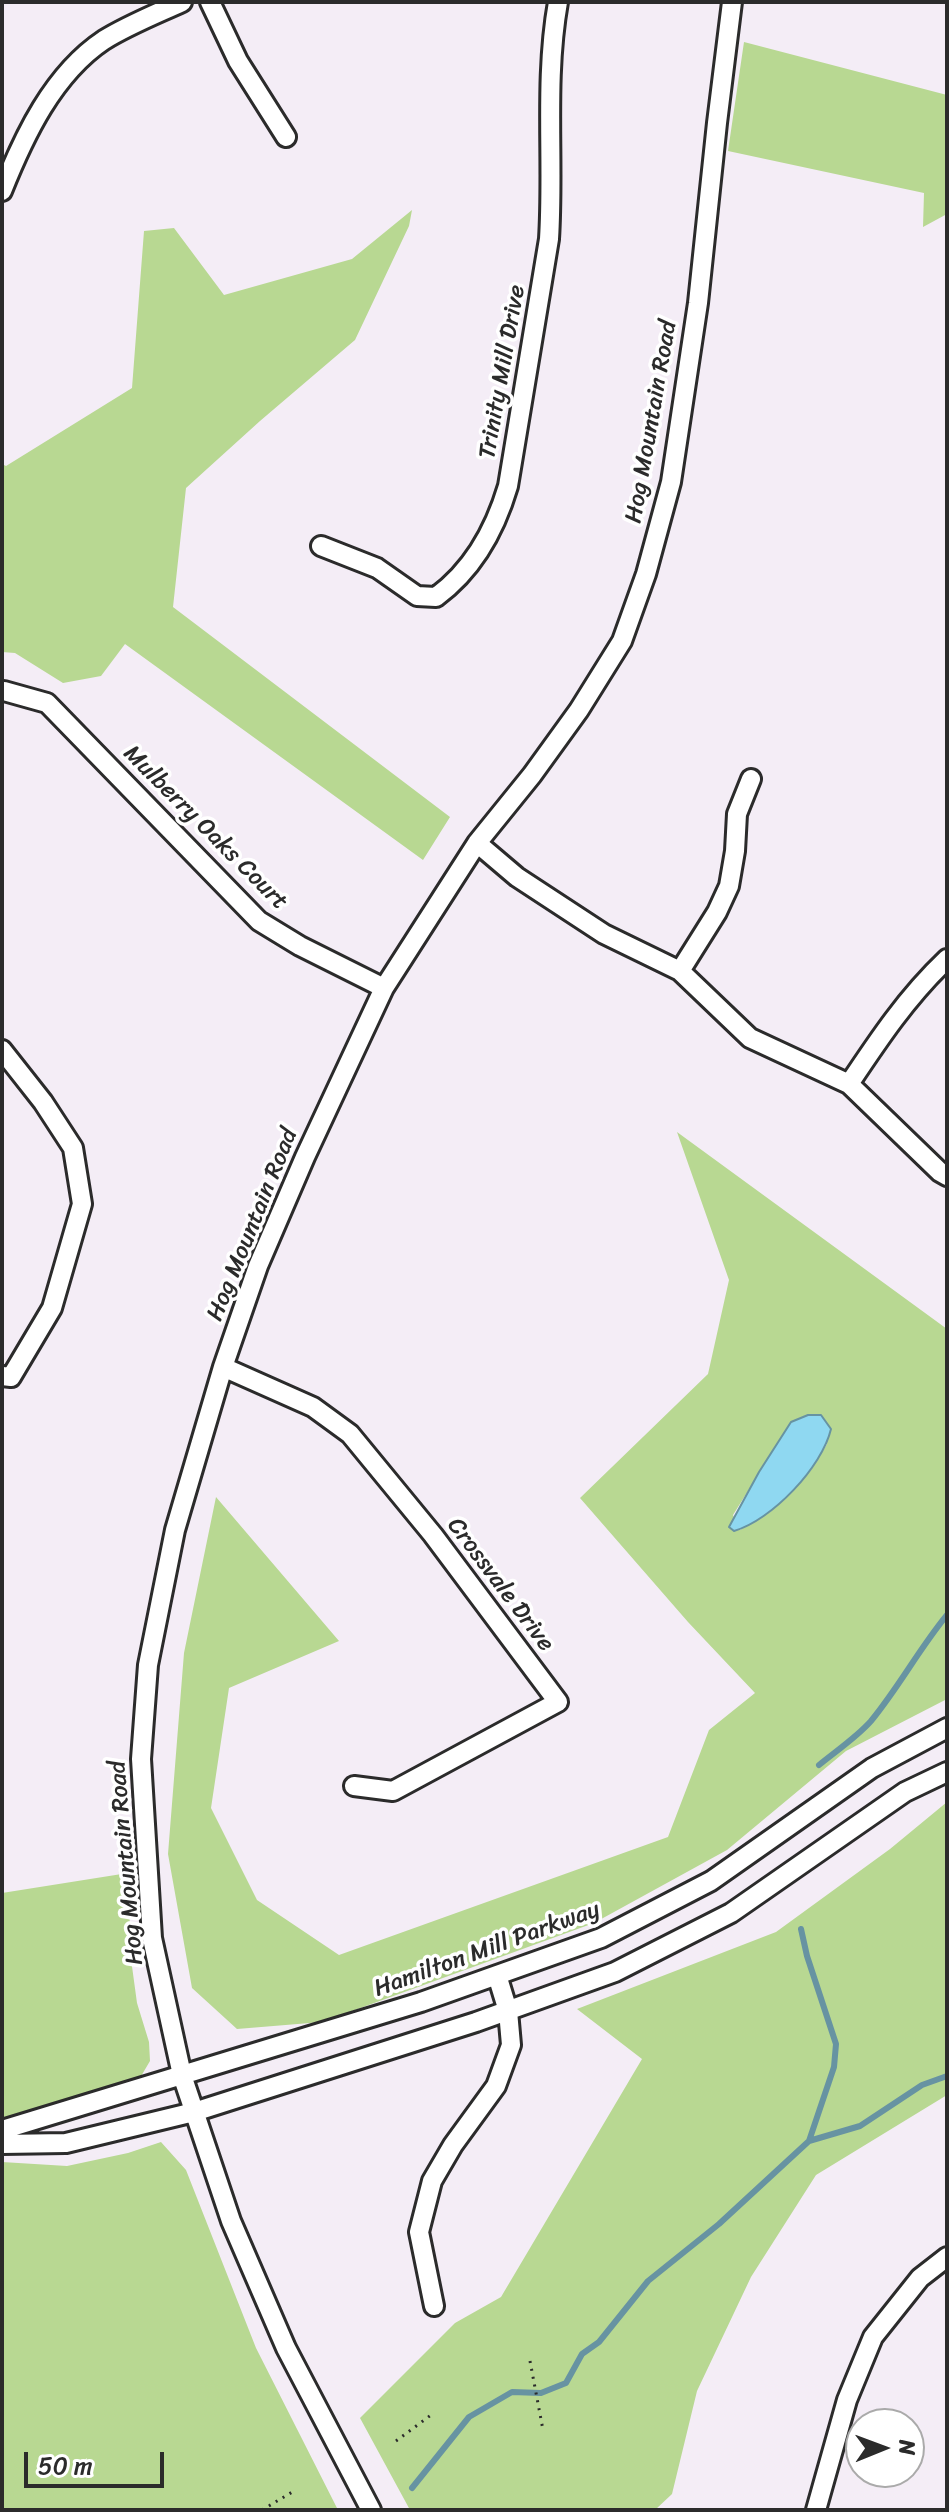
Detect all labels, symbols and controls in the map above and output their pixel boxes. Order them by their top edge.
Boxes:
street label: Trinity Mill Drive [474,283,532,461]
street label: Hog Mountain Road [620,319,684,525]
street label: Mulberry Oaks Court [117,740,293,916]
street label: Hog Mountain Road [201,1125,305,1325]
street label: Crossvale Drive [440,1512,560,1658]
street label: Hog Mountain Road [104,1760,150,1966]
street label: Hamilton Mill Parkway [370,1896,604,2004]
north arrow [845,2408,925,2488]
scale bar [28,2436,168,2486]
text: N [888,2440,927,2456]
text: 50 m [38,2445,93,2487]

